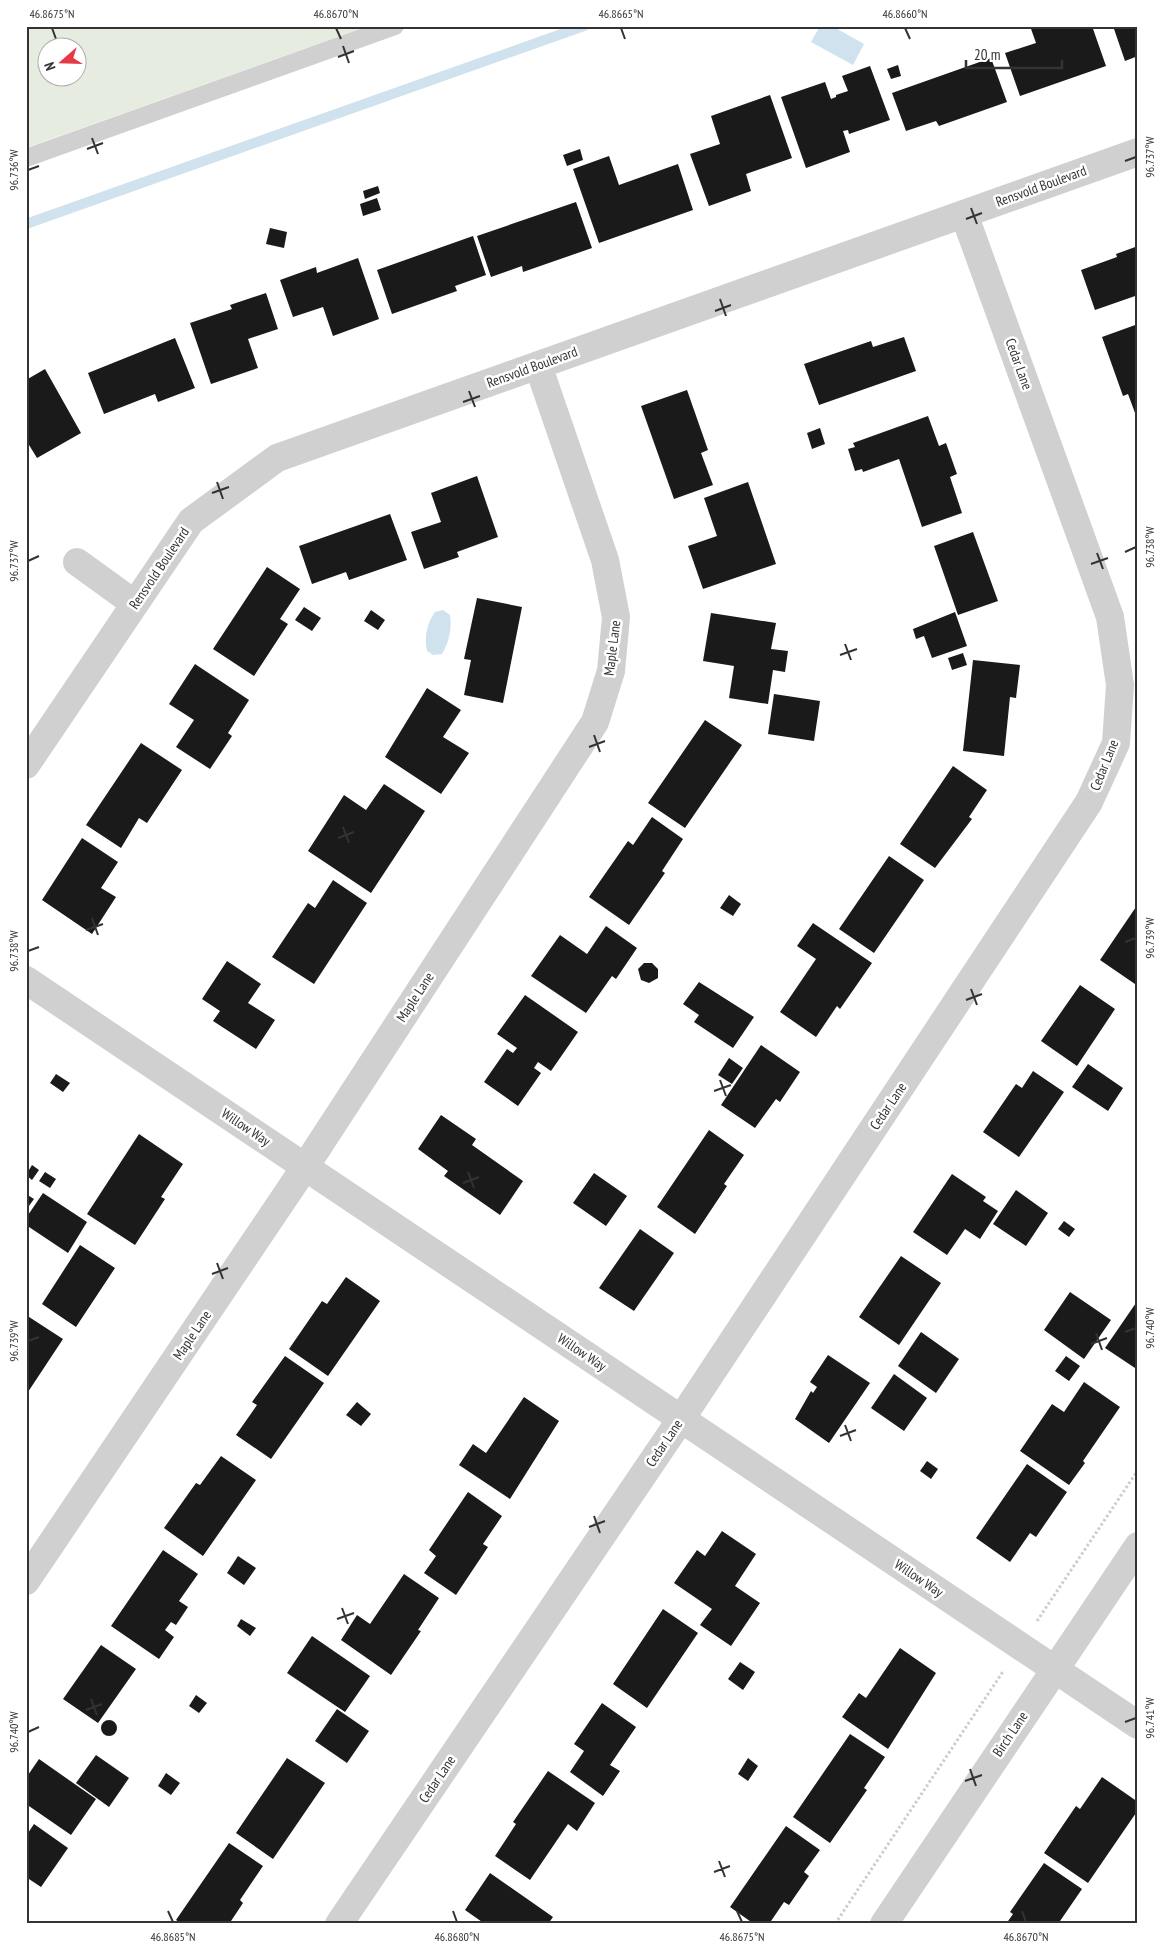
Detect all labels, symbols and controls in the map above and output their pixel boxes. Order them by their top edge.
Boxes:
text: 46.8675°N [29,6,75,21]
text: 46.8670°N [313,6,359,21]
text: 46.8665°N [598,6,644,21]
text: 46.8660°N [882,6,928,21]
north arrow [38,38,88,88]
scale bar [966,38,1063,70]
text: 20 m [974,45,1000,64]
text: N [40,60,60,73]
text: 96.737°W [1142,136,1157,178]
text: 96.736°W [6,149,21,191]
street label: Rensvold Boulevard [993,161,1089,211]
street label: Cedar Lane [1001,336,1037,392]
street label: Rensvold Boulevard [484,342,580,392]
street label: Rensvold Boulevard [125,524,193,612]
text: 96.738°W [1142,526,1157,568]
text: 96.737°W [6,540,21,582]
street label: Maple Lane [600,619,624,677]
street label: Cedar Lane [1086,737,1122,793]
text: 96.739°W [1142,917,1157,959]
text: 96.738°W [6,930,21,972]
street label: Maple Lane [392,969,438,1025]
street label: Cedar Lane [866,1079,911,1133]
street label: Willow Way [218,1104,275,1150]
street label: Maple Lane [169,1307,215,1363]
text: 96.740°W [1142,1307,1157,1349]
text: 96.739°W [6,1320,21,1362]
street label: Willow Way [554,1329,611,1375]
street label: Cedar Lane [642,1416,687,1470]
street label: Willow Way [891,1555,948,1601]
text: 96.741°W [1142,1697,1157,1739]
street label: Birch Lane [988,1708,1032,1760]
text: 96.740°W [6,1711,21,1753]
street label: Cedar Lane [415,1752,460,1806]
text: 46.8685°N [150,1929,196,1944]
text: 46.8680°N [434,1929,480,1944]
text: 46.8675°N [719,1929,765,1944]
text: 46.8670°N [1003,1929,1049,1944]

